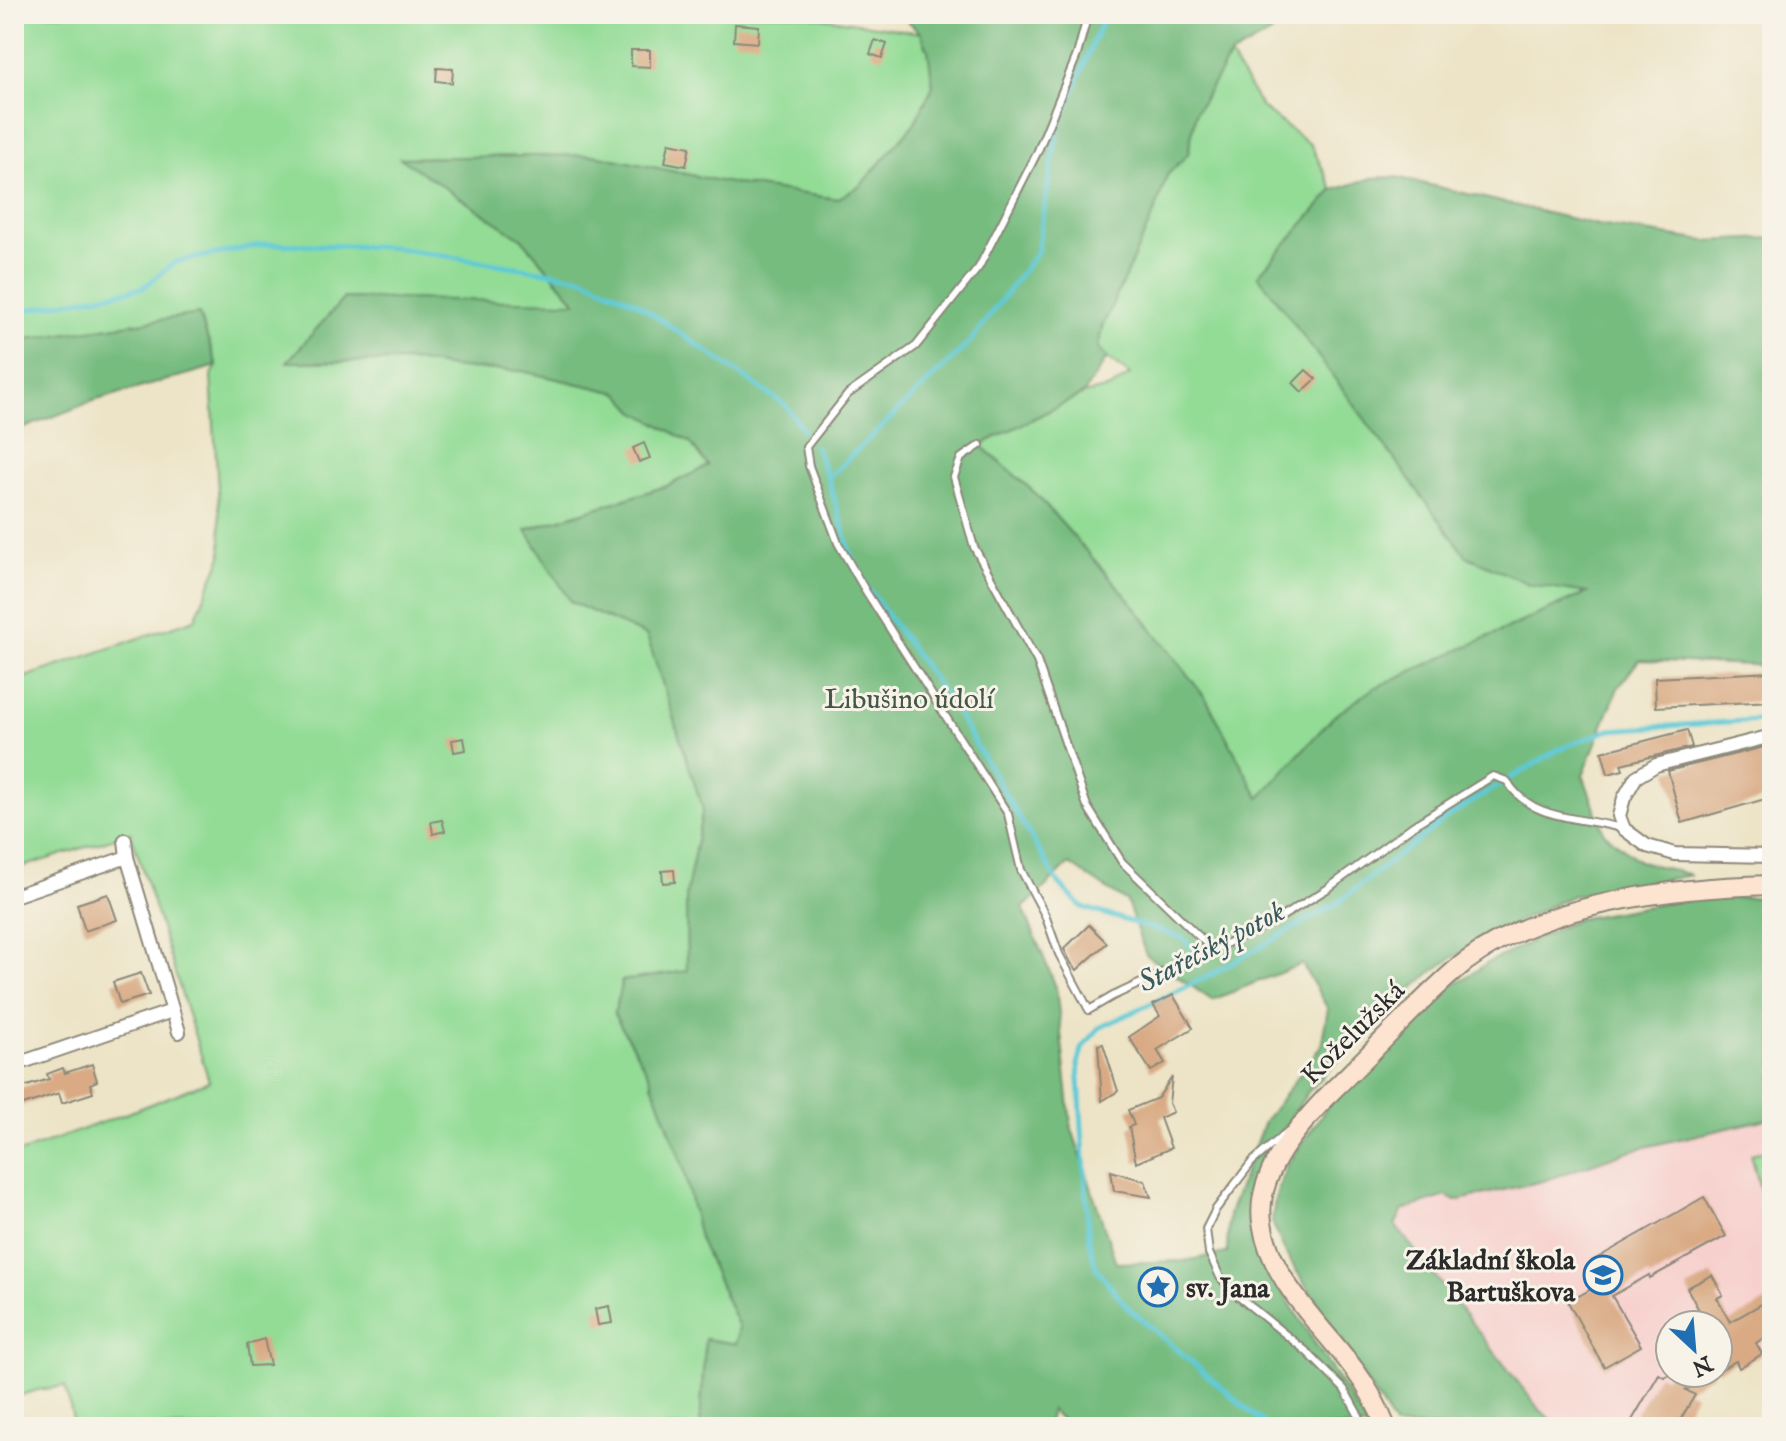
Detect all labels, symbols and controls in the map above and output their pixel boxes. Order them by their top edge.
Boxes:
park label: Libušino údolí [824,683,995,718]
water label: Stařečský potok [1132,893,1292,1002]
street label: Koželužská [1294,974,1414,1093]
place label: Základní škola Bartuškova [1406,1244,1576,1311]
school or university icon: Základní škola Bartuškova [1582,1254,1624,1296]
place icon: sv. Jana [1137,1266,1179,1308]
place label: sv. Jana [1186,1272,1270,1307]
north arrow [1654,1309,1734,1389]
text: N [1687,1348,1717,1382]

